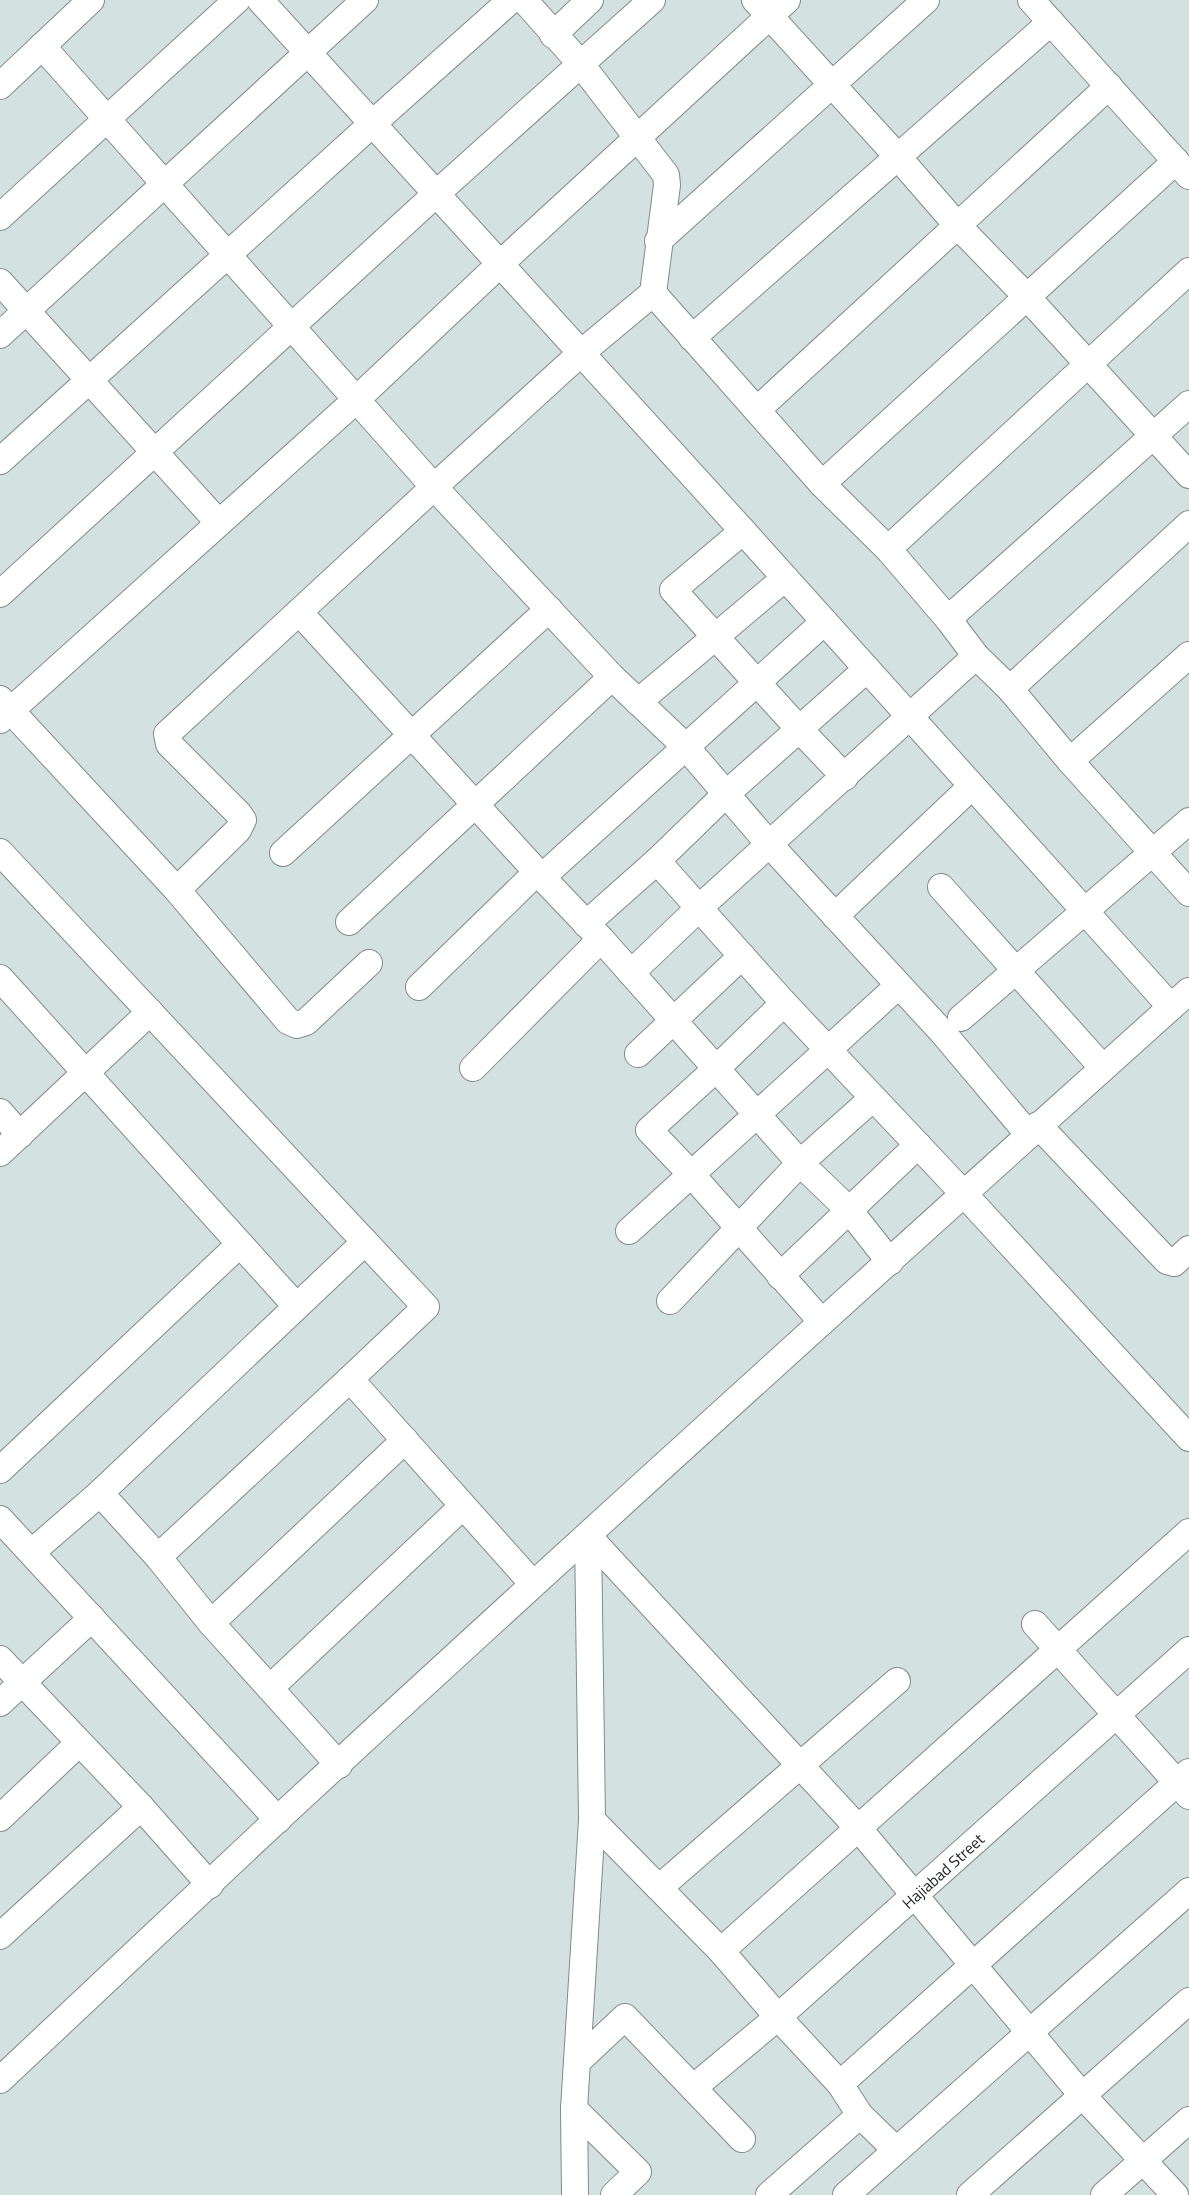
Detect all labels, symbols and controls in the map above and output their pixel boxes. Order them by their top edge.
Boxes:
street label: Hajiabad Street [897,1827,990,1915]

